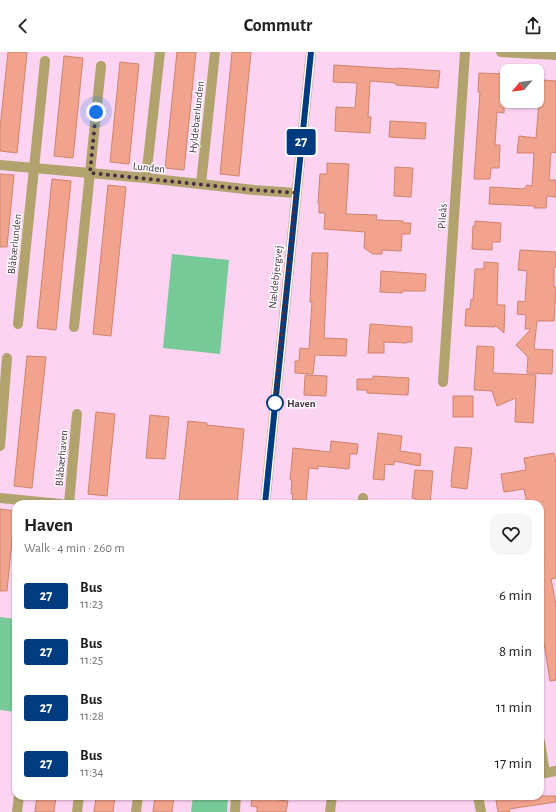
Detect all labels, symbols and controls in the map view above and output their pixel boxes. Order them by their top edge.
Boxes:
icon: back [12,15,34,37]
icon: share [522,15,544,37]
text: Commutr [244,17,312,35]
north arrow [500,64,544,108]
map controls [500,64,544,108]
street label: Hyldebærlunden [187,80,206,154]
your location [86,102,106,122]
line badge: 27 [283,129,319,155]
text: 27 [295,135,307,149]
street label: Lunden [132,160,166,175]
street label: Pileås [436,203,449,229]
street label: Blåbærlunden [6,213,23,275]
street label: Nældebjergvej [267,245,284,309]
marker: Haven [266,394,284,412]
place label: Haven [287,398,316,409]
street label: Blåbærhaven [54,430,69,487]
button: heart [490,513,532,555]
text: Haven [24,516,73,535]
text: Walk · 4 min · 260 m [24,542,125,555]
text: Bus [80,580,102,595]
text: 6 min [499,588,532,603]
text: 27 [40,589,52,603]
text: 11:23 [80,598,103,611]
text: Bus [80,636,102,651]
text: 8 min [499,644,532,659]
text: 27 [40,645,52,659]
text: 11:25 [80,654,103,667]
text: Bus [80,692,102,707]
text: 11 min [496,700,532,715]
text: 27 [40,701,52,715]
text: 11:28 [80,710,104,723]
text: Bus [80,748,102,763]
text: 17 min [495,756,532,771]
text: 27 [40,757,52,771]
text: 11:34 [80,766,104,779]

